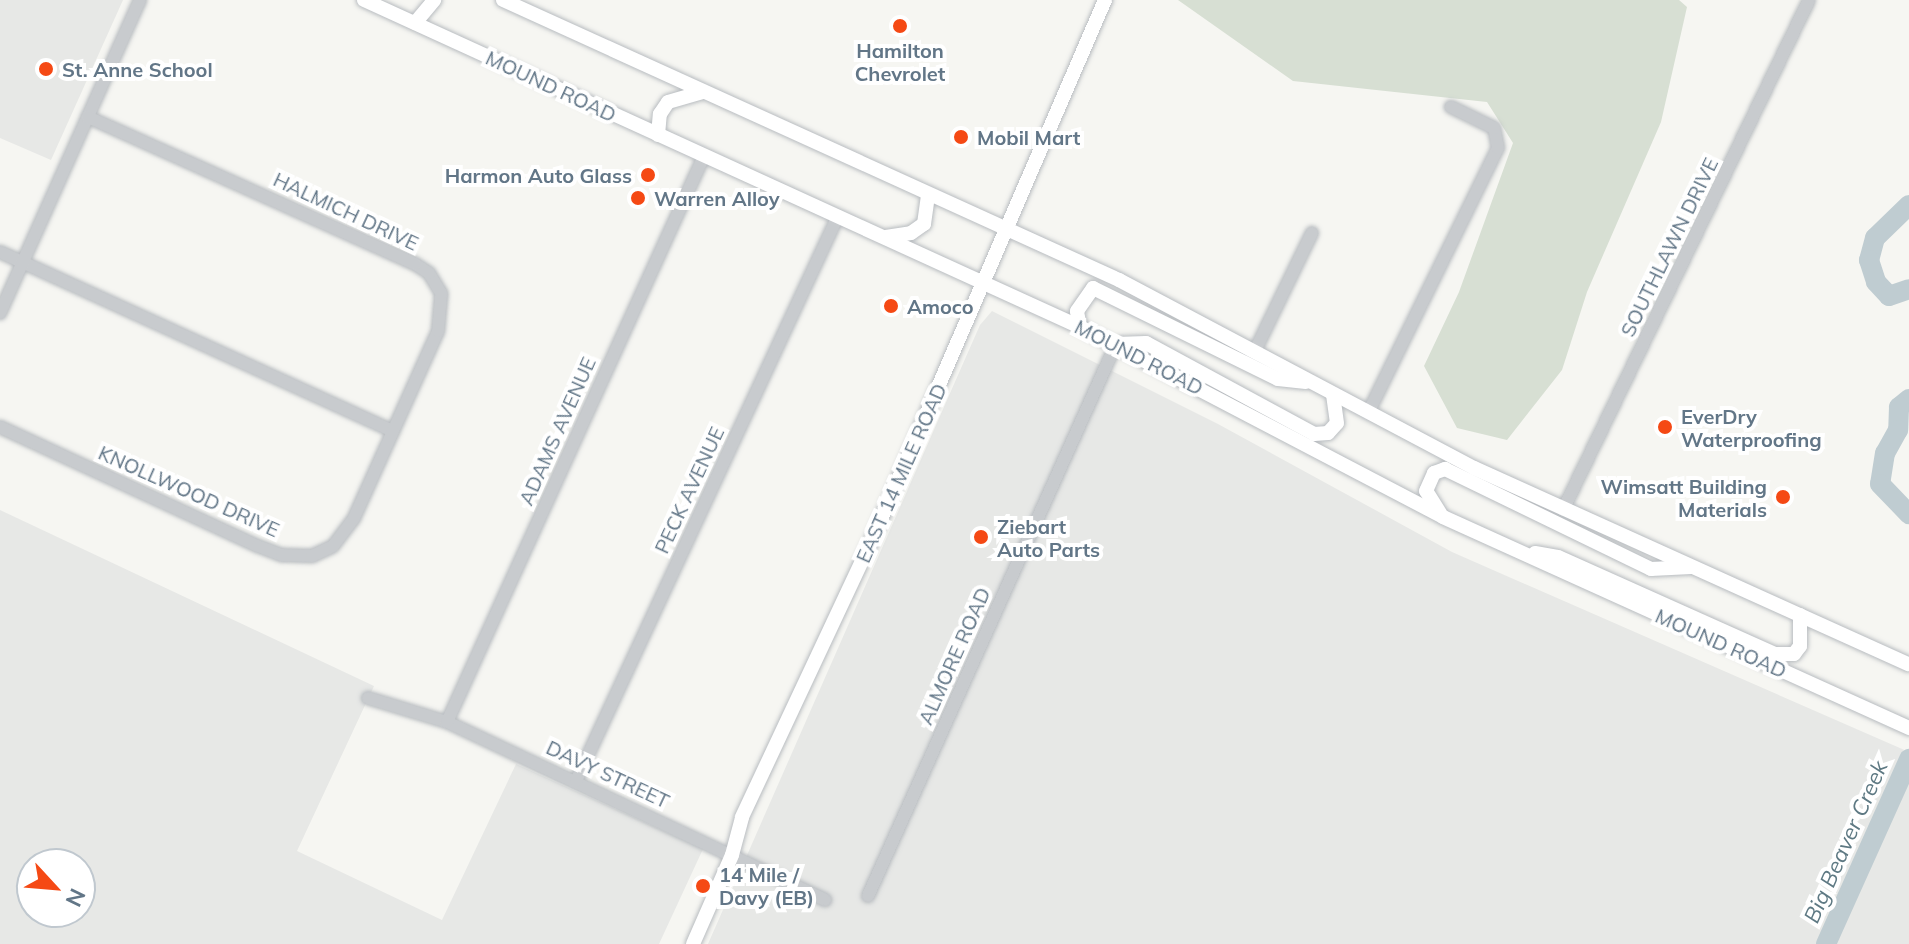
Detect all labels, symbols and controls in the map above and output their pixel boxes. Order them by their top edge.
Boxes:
marker: Hamilton Chevrolet [891,17,909,35]
place label: Hamilton Chevrolet [855,38,945,85]
street label: MOUND ROAD [482,45,620,127]
place label: St. Anne School [62,57,213,81]
marker: St. Anne School [37,60,55,78]
place label: Mobil Mart [977,125,1080,149]
marker: Mobil Mart [952,128,970,146]
street label: SOUTHLAWN DRIVE [1615,154,1723,340]
place label: Harmon Auto Glass [445,163,632,187]
marker: Harmon Auto Glass [639,166,657,184]
street label: HALMICH DRIVE [270,167,422,255]
place label: Warren Alloy [654,186,780,210]
marker: Warren Alloy [629,189,647,207]
place label: Amoco [907,294,974,318]
marker: Amoco [882,297,900,315]
street label: MOUND ROAD [1071,314,1207,400]
street label: ADAMS AVENUE [514,353,600,509]
street label: EAST 14 MILE ROAD [851,380,951,566]
place label: EverDry Waterproofing [1681,404,1822,451]
marker: EverDry Waterproofing [1656,418,1674,436]
street label: PECK AVENUE [649,423,729,557]
street label: KNOLLWOOD DRIVE [95,440,283,542]
place label: Wimsatt Building Materials [1601,474,1767,521]
marker: Wimsatt Building Materials [1774,488,1792,506]
place label: Ziebart Auto Parts [997,514,1100,561]
marker: Ziebart Auto Parts [972,528,990,546]
street label: ALMORE ROAD [913,584,995,728]
street label: MOUND ROAD [1652,603,1790,683]
street label: DAVY STREET [543,735,673,813]
water label: Big Beaver Creek [1798,757,1894,927]
north arrow [16,848,96,928]
place label: 14 Mile / Davy (EB) [719,862,814,909]
marker: 14 Mile / Davy (EB) [694,877,712,895]
text: N [60,884,92,911]

